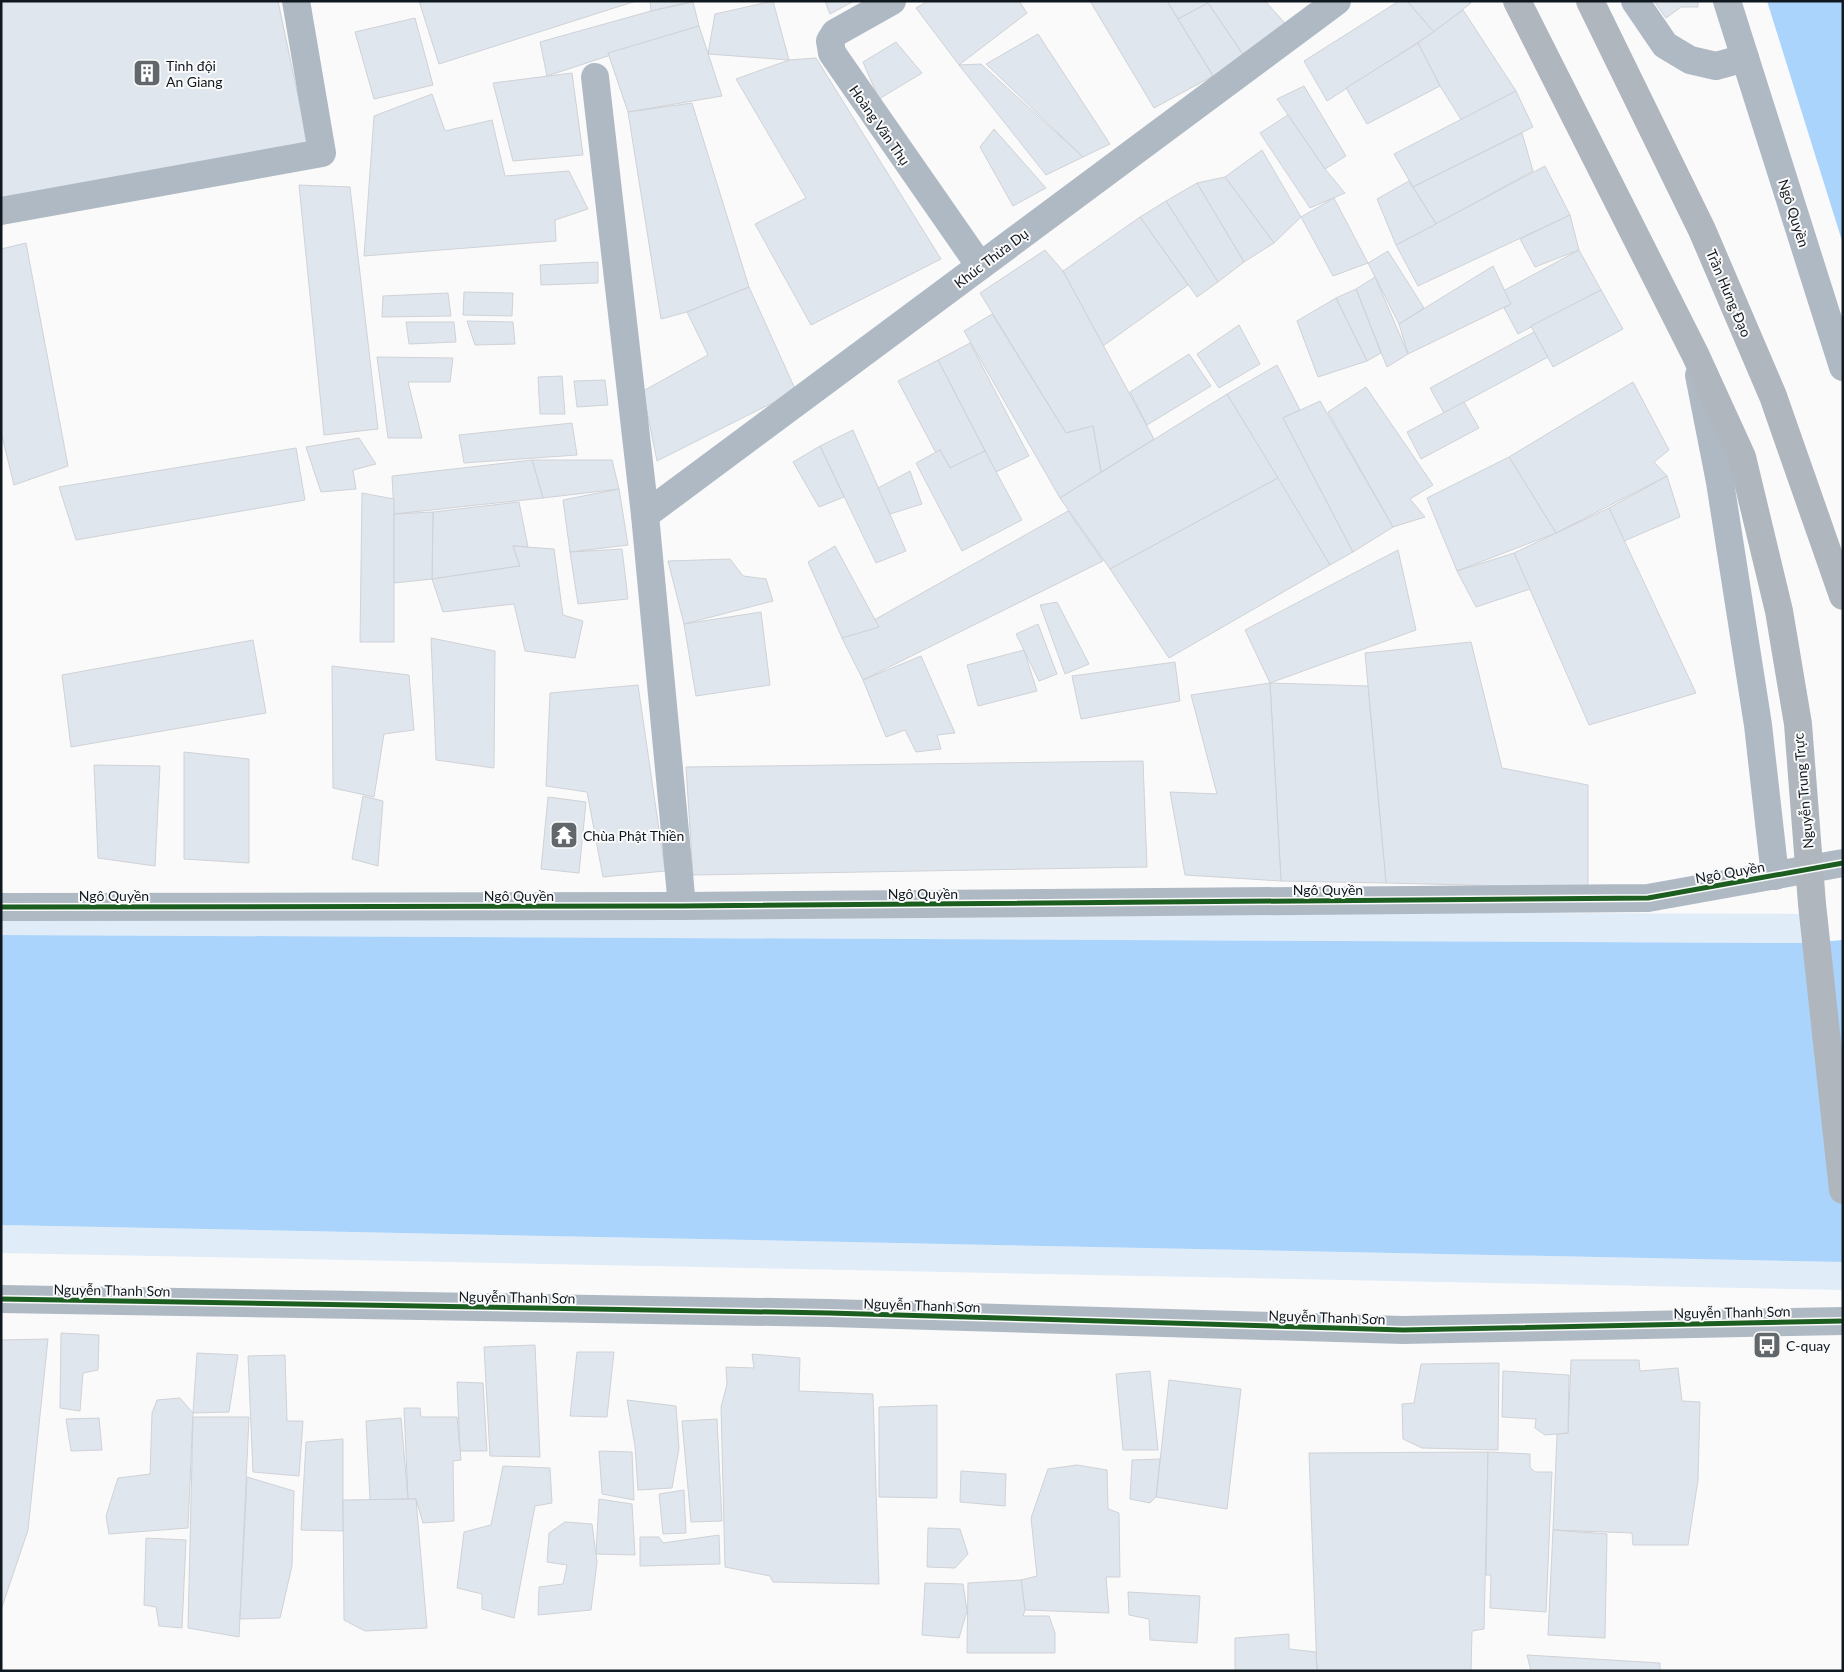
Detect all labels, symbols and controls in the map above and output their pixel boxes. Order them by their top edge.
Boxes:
place label: Tỉnh đội An Giang [166,57,222,90]
building icon: Tỉnh đội An Giang [132,58,162,88]
street label: Hoàng Văn Thụ [846,82,914,168]
street label: Ngô Quyền [1775,177,1813,249]
street label: Khúc Thừa Dụ [951,225,1031,291]
street label: Trần Hưng Đạo [1703,247,1755,339]
street label: Nguyễn Trung Trực [1789,732,1817,850]
temple icon: Chùa Phật Thiền [549,820,579,850]
place label: Chùa Phật Thiền [583,827,684,844]
street label: Ngô Quyền [1694,858,1766,886]
street label: Ngô Quyền [1293,881,1363,898]
street label: Ngô Quyền [888,885,958,902]
street label: Ngô Quyền [79,887,149,904]
street label: Ngô Quyền [484,887,554,904]
street label: Nguyễn Thanh Sơn [53,1280,171,1300]
street label: Nguyễn Thanh Sơn [458,1287,576,1307]
street label: Nguyễn Thanh Sơn [863,1294,981,1316]
street label: Nguyễn Thanh Sơn [1673,1302,1791,1322]
street label: Nguyễn Thanh Sơn [1268,1306,1386,1328]
bus stop icon: C-quay [1752,1330,1782,1360]
place label: C-quay [1786,1337,1831,1354]

